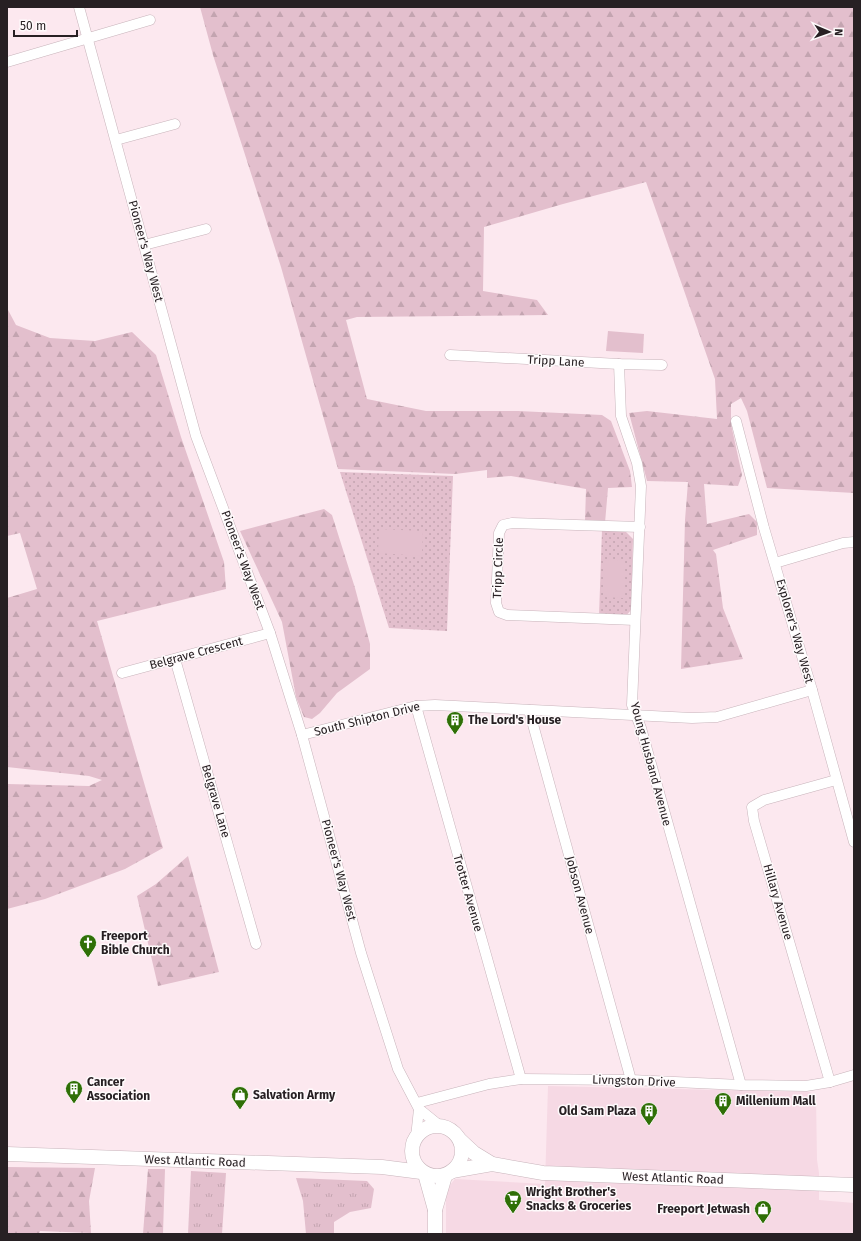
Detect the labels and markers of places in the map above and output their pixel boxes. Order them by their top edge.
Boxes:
building icon: The Lord's House [445,710,465,735]
place label: The Lord's House [468,713,561,727]
place label: Freeport Bible Church [101,929,170,957]
church icon: Freeport Bible Church [78,933,98,958]
place label: Cancer Association [86,1075,150,1103]
building icon: Cancer Association [64,1079,84,1104]
shop icon: Salvation Army [230,1085,250,1110]
place label: Salvation Army [253,1088,336,1102]
building icon: Millenium Mall [713,1091,733,1116]
place label: Millenium Mall [736,1094,816,1108]
building icon: Old Sam Plaza [639,1101,659,1126]
place label: Old Sam Plaza [559,1104,636,1118]
place label: Wright Brother's Snacks & Groceries [526,1185,631,1213]
supermarket icon: Wright Brother's Snacks & Groceries [503,1189,523,1214]
shop icon: Freeport Jetwash [753,1199,773,1224]
place label: Freeport Jetwash [657,1202,750,1216]

